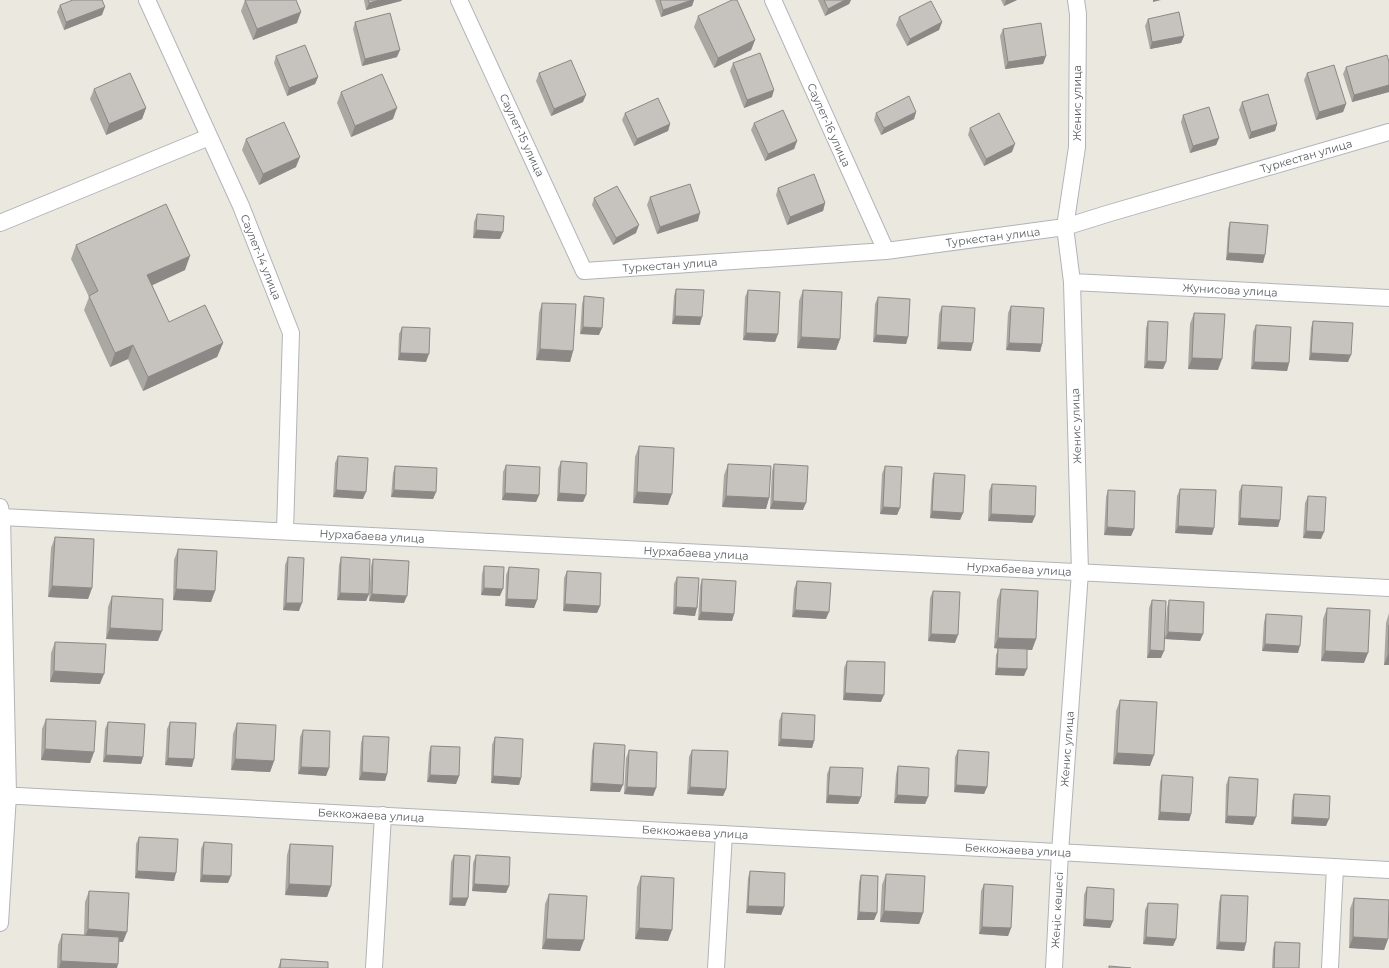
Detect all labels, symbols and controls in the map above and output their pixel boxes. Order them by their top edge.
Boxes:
street label: Женис улица [1070,65,1084,141]
street label: Саулет-16 улица [804,81,854,169]
street label: Саулет-15 улица [497,91,547,179]
street label: Туркестан улица [1258,136,1354,176]
street label: Саулет-14 улица [237,212,285,302]
street label: Туркестан улица [945,224,1041,250]
street label: Туркестан улица [622,255,718,275]
street label: Жунисова улица [1182,281,1278,299]
street label: Женис улица [1068,388,1084,464]
street label: Нурхабаева улица [319,526,425,546]
street label: Нурхабаева улица [643,543,749,563]
street label: Нурхабаева улица [966,559,1072,579]
street label: Женис улица [1057,711,1077,787]
street label: Беккожаева улица [317,805,425,825]
street label: Беккожаева улица [641,822,749,842]
street label: Беккожаева улица [964,840,1072,860]
street label: Жеңіс көшесі [1048,871,1066,949]

